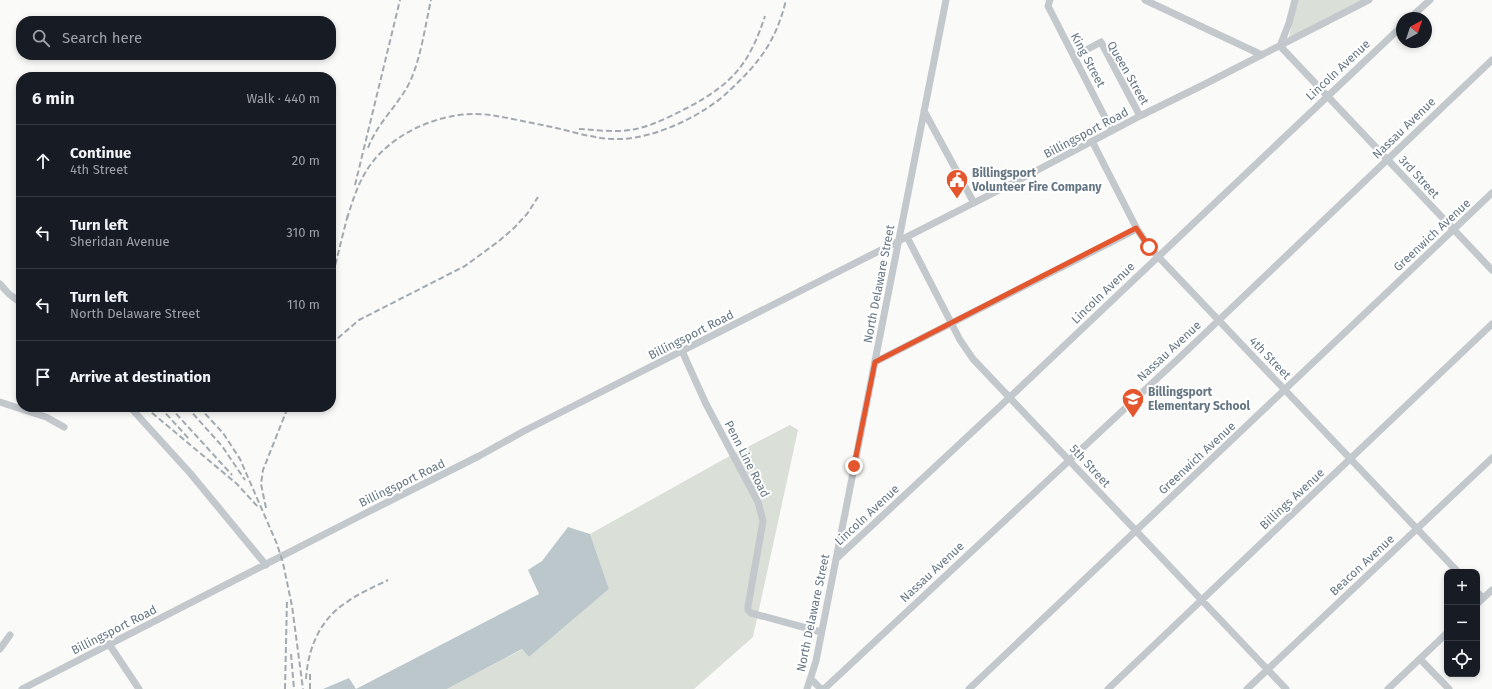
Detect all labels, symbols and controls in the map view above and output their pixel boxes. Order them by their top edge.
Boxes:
north arrow [1396,12,1432,48]
search box [16,16,336,60]
icon: search [30,27,52,49]
text: Search here [62,29,142,47]
street label: King Street [1068,30,1108,90]
street label: Lincoln Avenue [1303,37,1373,103]
street label: Queen Street [1104,39,1152,108]
text: 6 min [32,88,75,109]
text: Walk · 440 m [247,91,320,106]
street label: Nassau Avenue [1370,94,1438,162]
street label: Billingsport Road [1041,105,1131,161]
text: Continue [70,144,131,162]
icon: ahead [32,150,54,172]
text: 20 m [292,153,320,168]
street label: 3rd Street [1396,153,1443,202]
text: 4th Street [70,162,128,177]
place label: Billingsport Volunteer Fire Company [971,166,1102,194]
public building icon: Billingsport Volunteer Fire Company [944,167,970,200]
street label: Greenwich Avenue [1391,196,1473,274]
text: Turn left [70,216,128,234]
icon: left [32,222,54,244]
street label: North Delaware Street [861,223,897,344]
text: 310 m [286,225,320,240]
text: Sheridan Avenue [70,234,170,249]
route start [1140,238,1158,256]
street label: Lincoln Avenue [1068,259,1138,327]
text: Turn left [70,288,128,306]
icon: left [32,294,54,316]
text: 110 m [287,297,320,312]
text: North Delaware Street [70,306,200,321]
street label: Billingsport Road [646,307,736,363]
street label: Nassau Avenue [1134,318,1204,384]
street label: 4th Street [1246,334,1294,383]
icon: arrive [32,366,54,388]
text: Arrive at destination [70,368,211,386]
place label: Billingsport Elementary School [1148,385,1251,413]
school or university icon: Billingsport Elementary School [1120,386,1146,419]
street label: Penn Line Road [722,418,772,500]
street label: Greenwich Avenue [1156,419,1238,497]
street label: 5th Street [1067,442,1114,491]
street label: Billingsport Road [357,456,447,510]
route end [845,457,863,475]
street label: Billings Avenue [1257,466,1327,532]
street label: Lincoln Avenue [832,482,902,548]
street label: Beacon Avenue [1327,532,1397,598]
street label: Nassau Avenue [897,539,967,605]
street label: North Delaware Street [794,552,832,673]
map controls [1444,569,1480,677]
button: + [1444,569,1480,605]
street label: Billingsport Road [69,602,159,658]
button: − [1444,605,1480,641]
button: locate [1444,641,1480,677]

